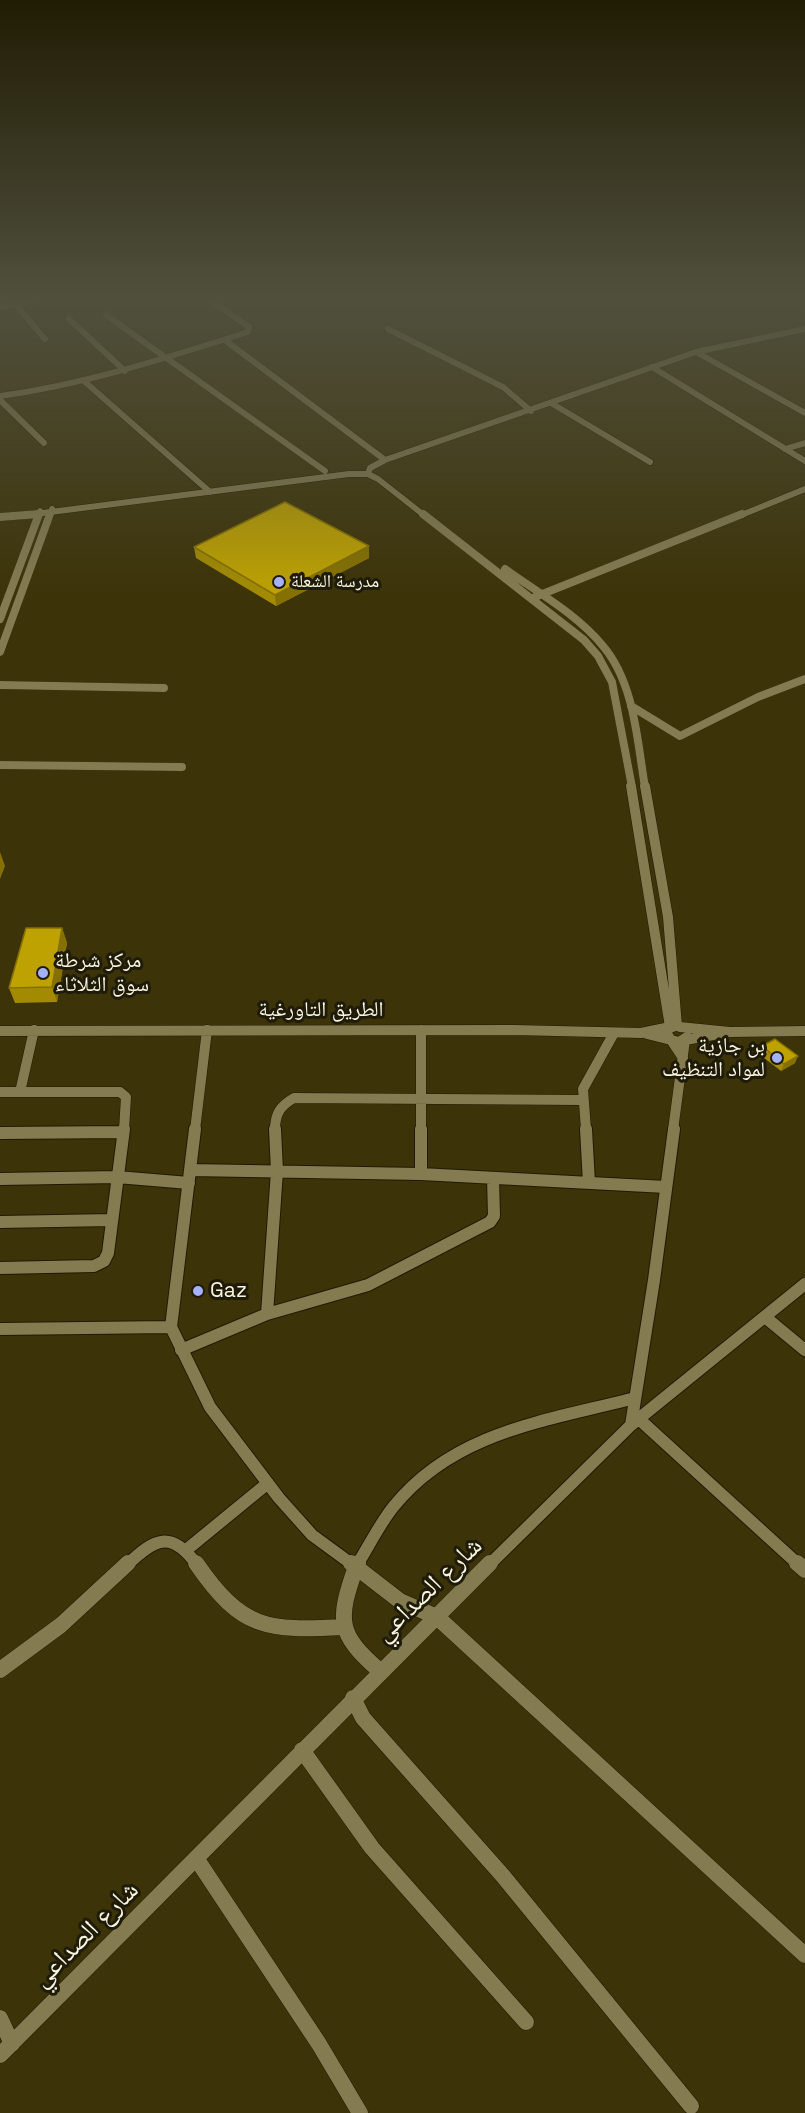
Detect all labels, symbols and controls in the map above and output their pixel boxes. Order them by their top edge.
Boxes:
place label: مدرسة الشعلة [291,571,379,593]
marker: مدرسة الشعلة [272,575,286,589]
place label: مركز شرطة سوق الثلاثاء [55,948,149,998]
marker: مركز شرطة سوق الثلاثاء [36,966,50,980]
street label: الطريق التاورغية [258,997,384,1023]
place label: بن جازية لمواد التنظيف [662,1033,765,1083]
marker: بن جازية لمواد التنظيف [770,1051,784,1065]
place label: Gaz [210,1278,247,1304]
marker: Gaz [191,1284,205,1298]
street label: شارع الصداعي [369,1531,489,1649]
street label: شارع الصداعي [26,1875,146,1995]

